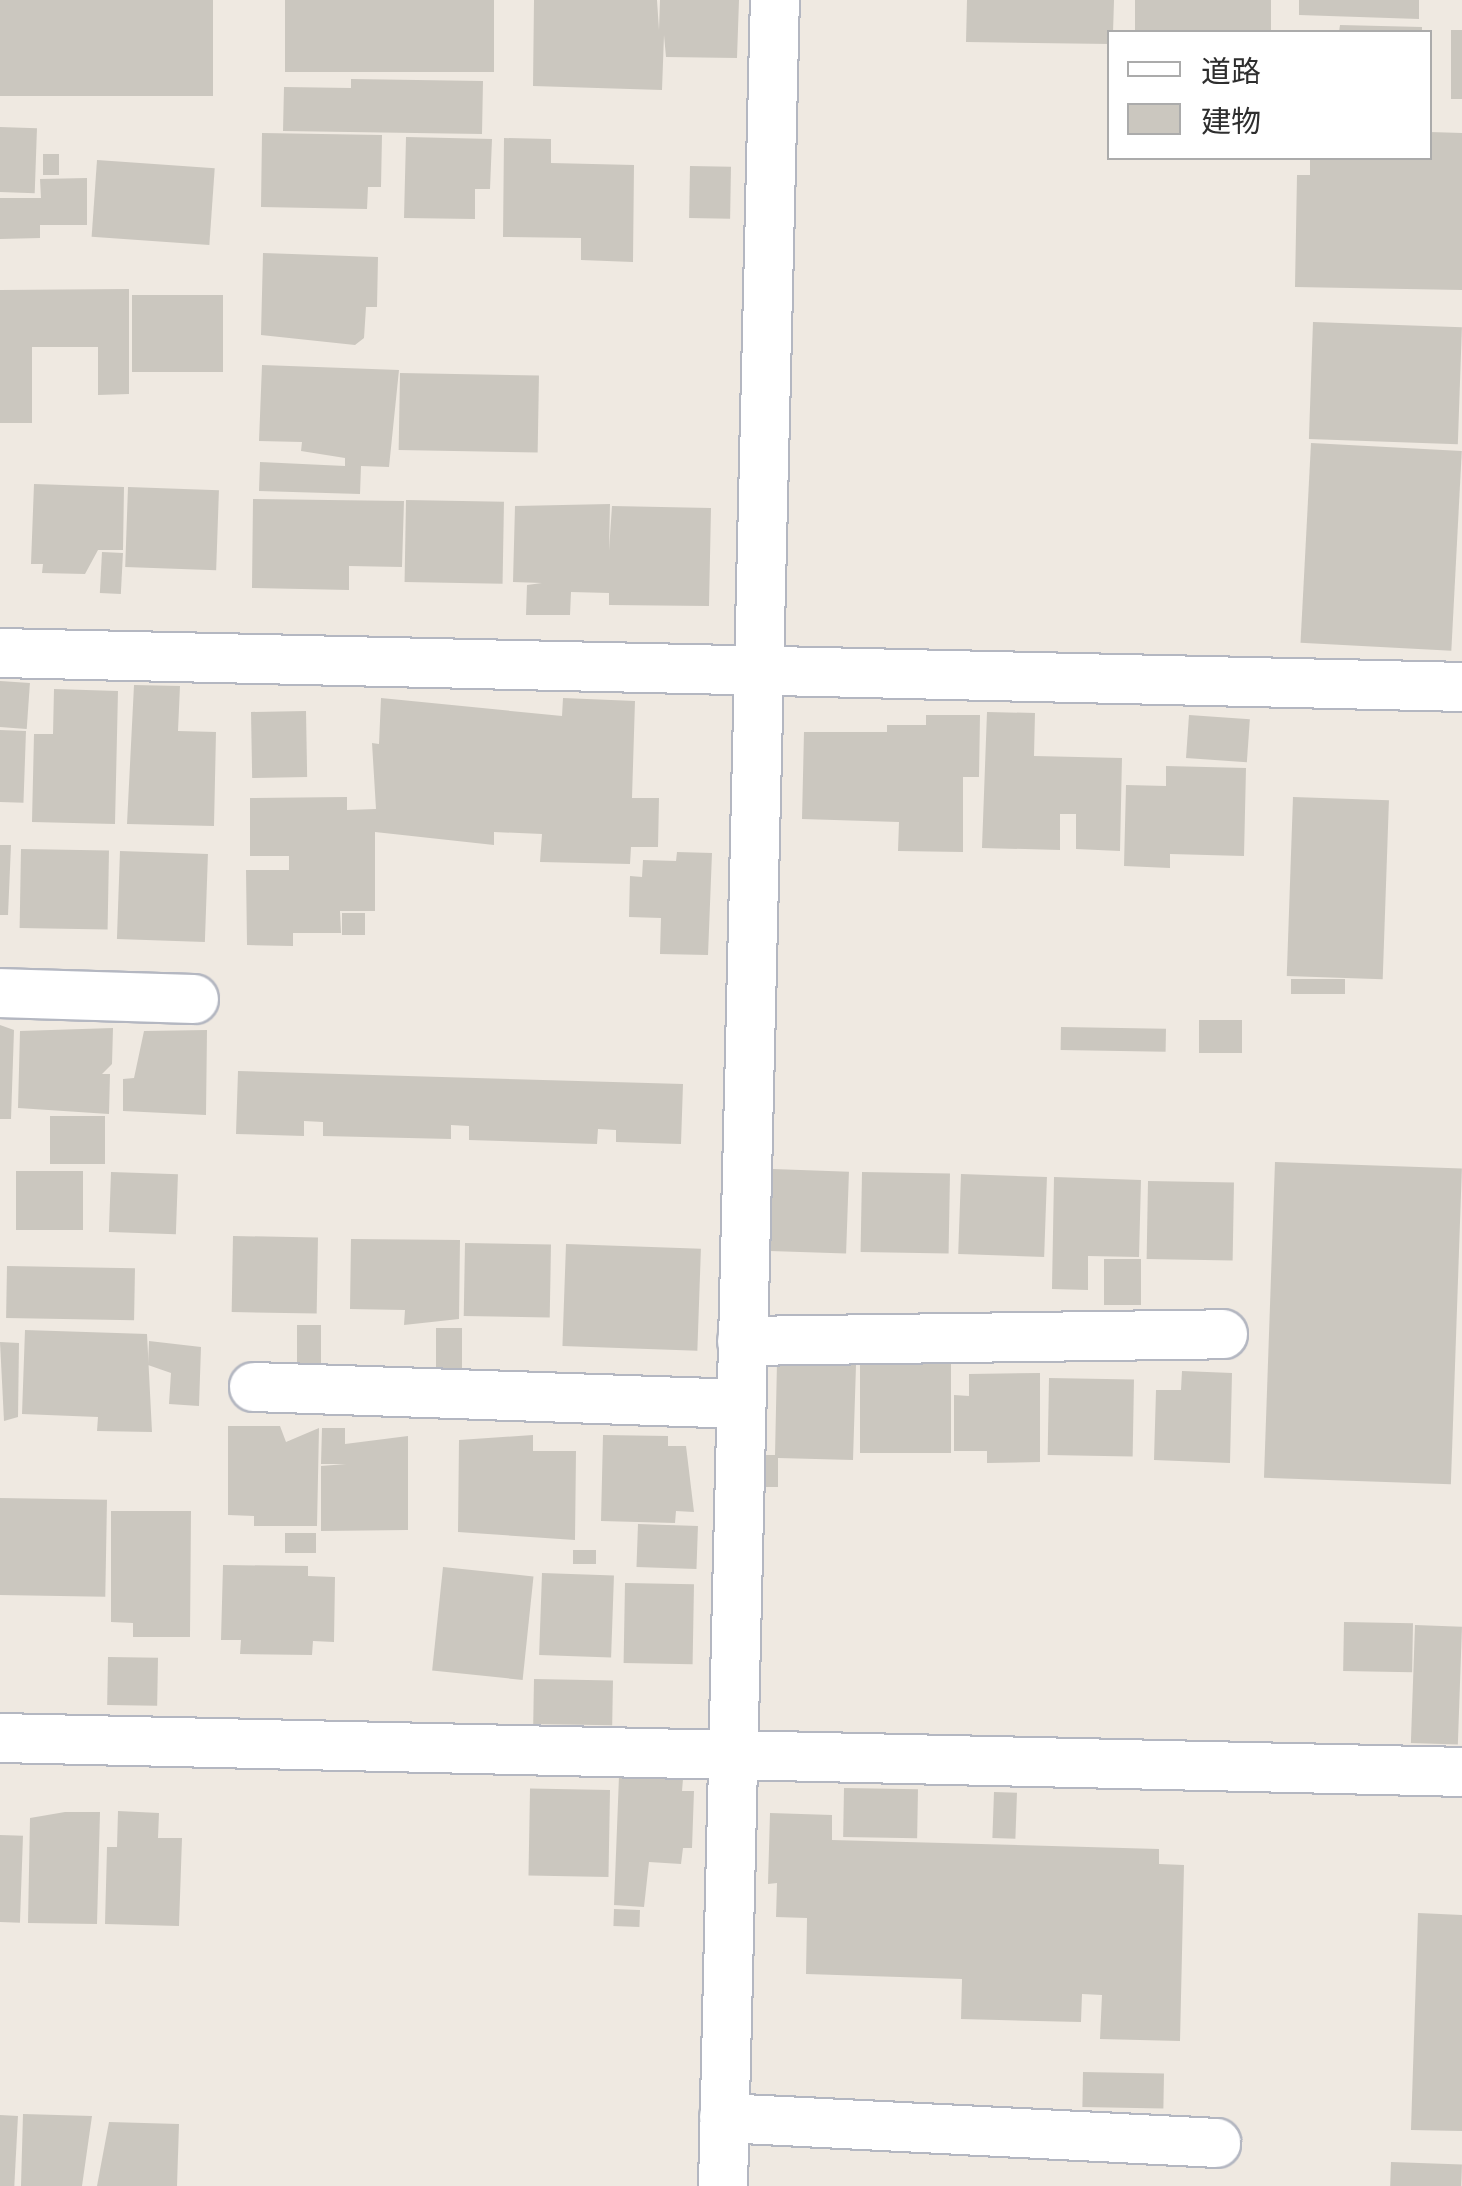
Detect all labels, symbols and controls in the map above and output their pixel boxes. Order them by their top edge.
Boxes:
legend [1107,30,1432,160]
text: 道路 [1201,54,1261,89]
text: 建物 [1201,104,1261,139]

